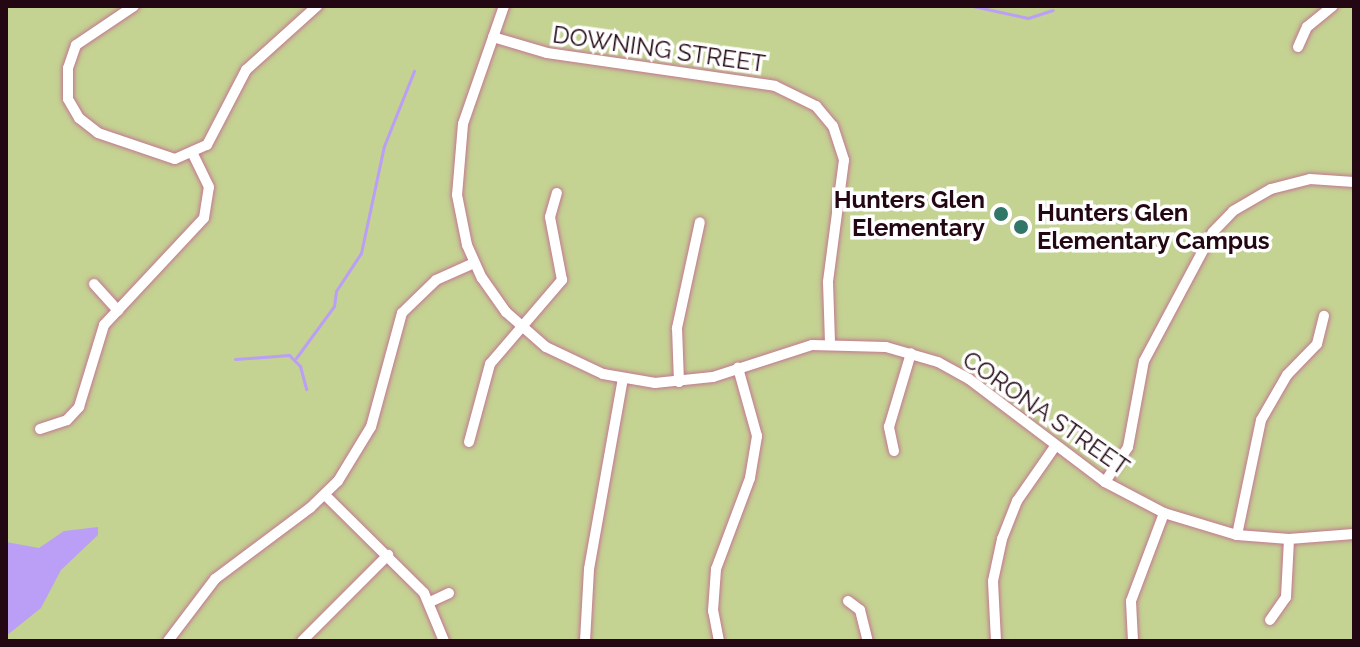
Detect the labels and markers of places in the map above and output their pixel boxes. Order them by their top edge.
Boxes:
place label: Hunters Glen Elementary [834,186,985,242]
place label: Hunters Glen Elementary Campus [1037,199,1270,255]
marker: Hunters Glen Elementary [992,205,1010,223]
marker: Hunters Glen Elementary Campus [1012,218,1030,236]

